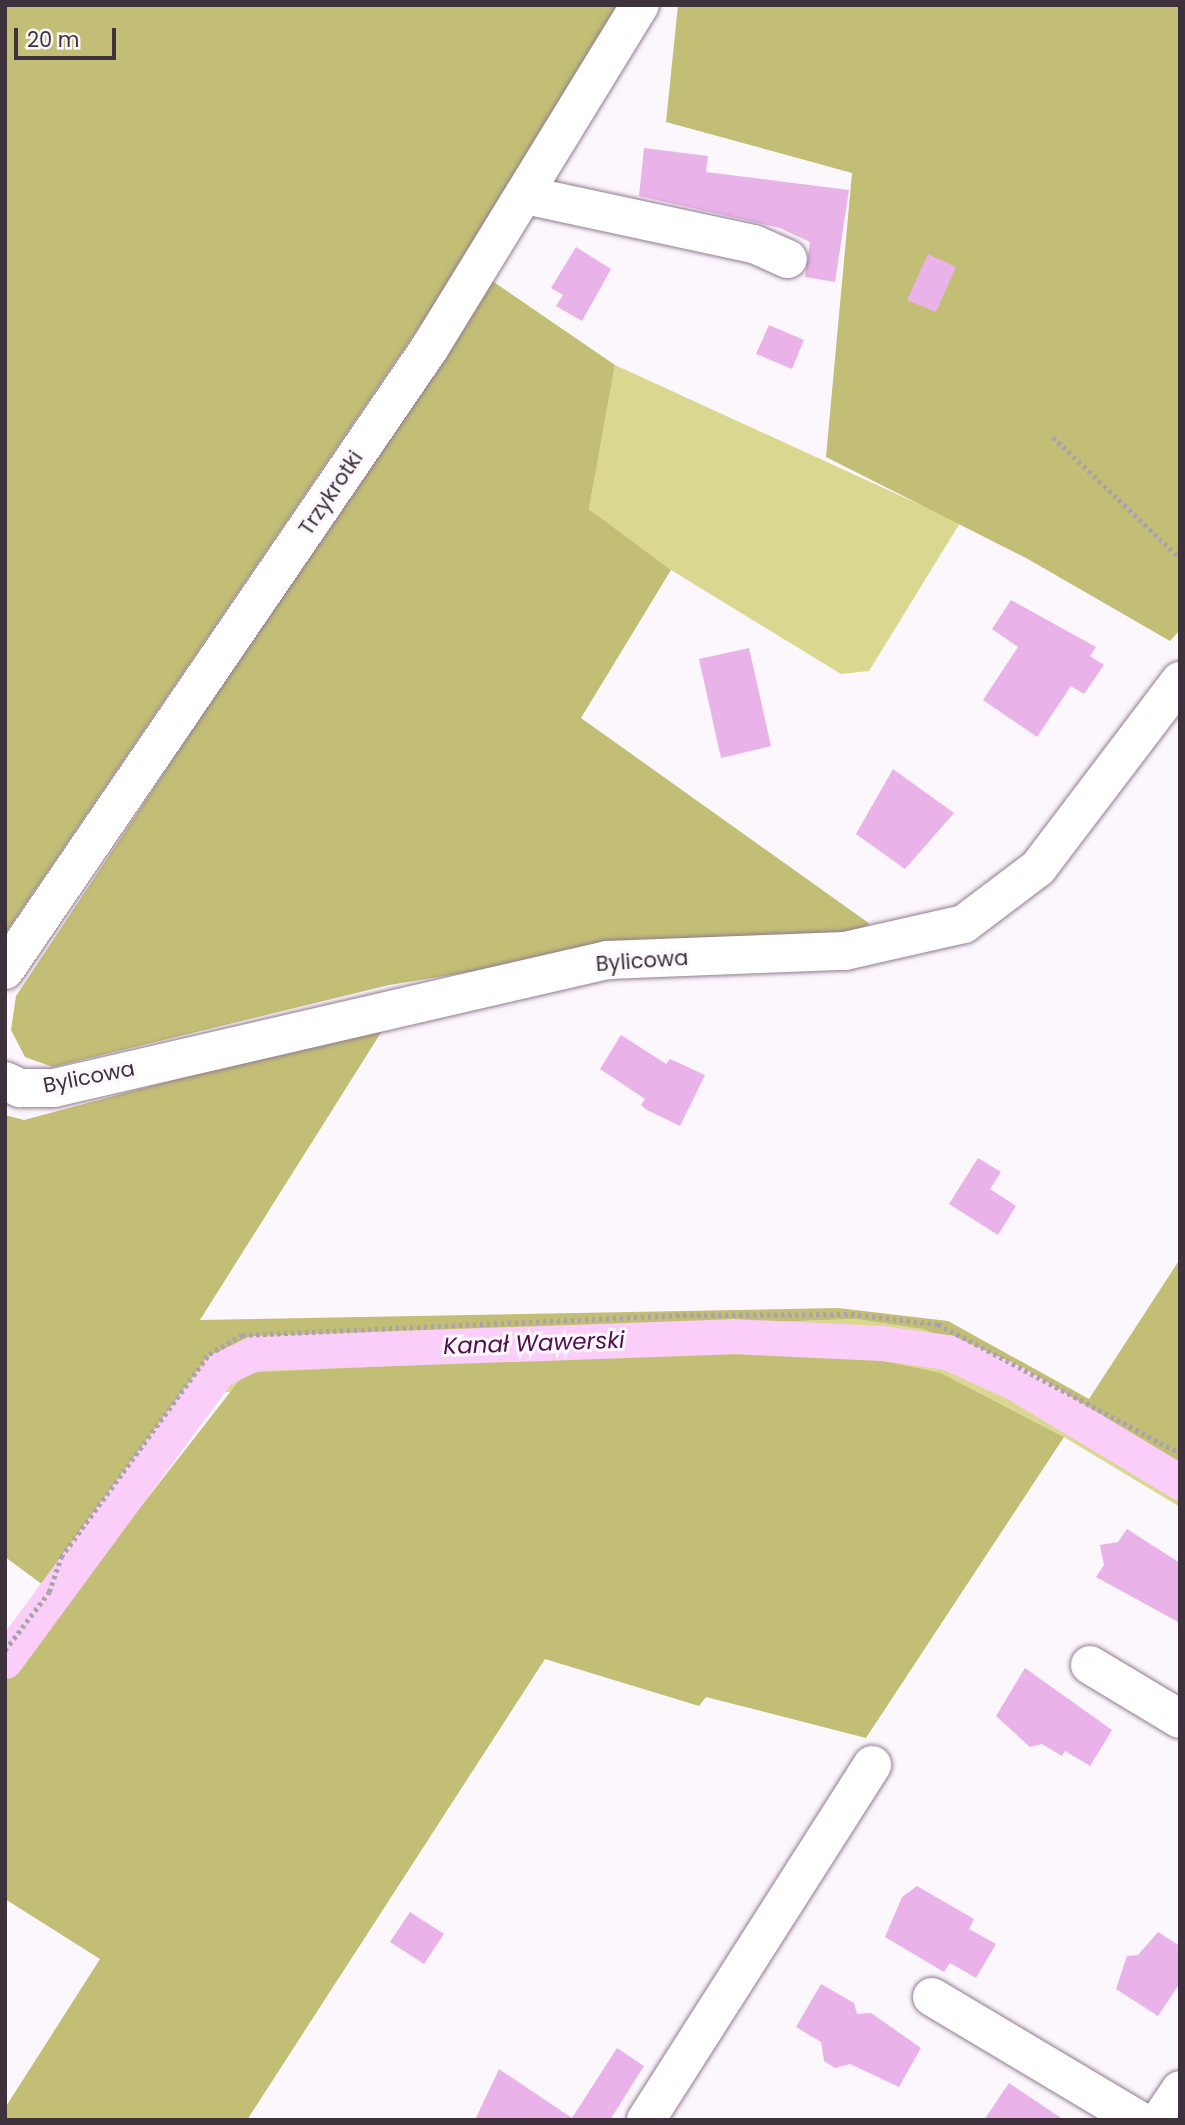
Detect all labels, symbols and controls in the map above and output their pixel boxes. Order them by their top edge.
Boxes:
scale bar [18,14,119,58]
text: 20 m [27,25,80,54]
street label: Trzykrotki [294,446,368,540]
street label: Bylicowa [595,945,689,977]
street label: Bylicowa [41,1056,137,1098]
water label: Kanał Wawerski [443,1326,625,1360]

